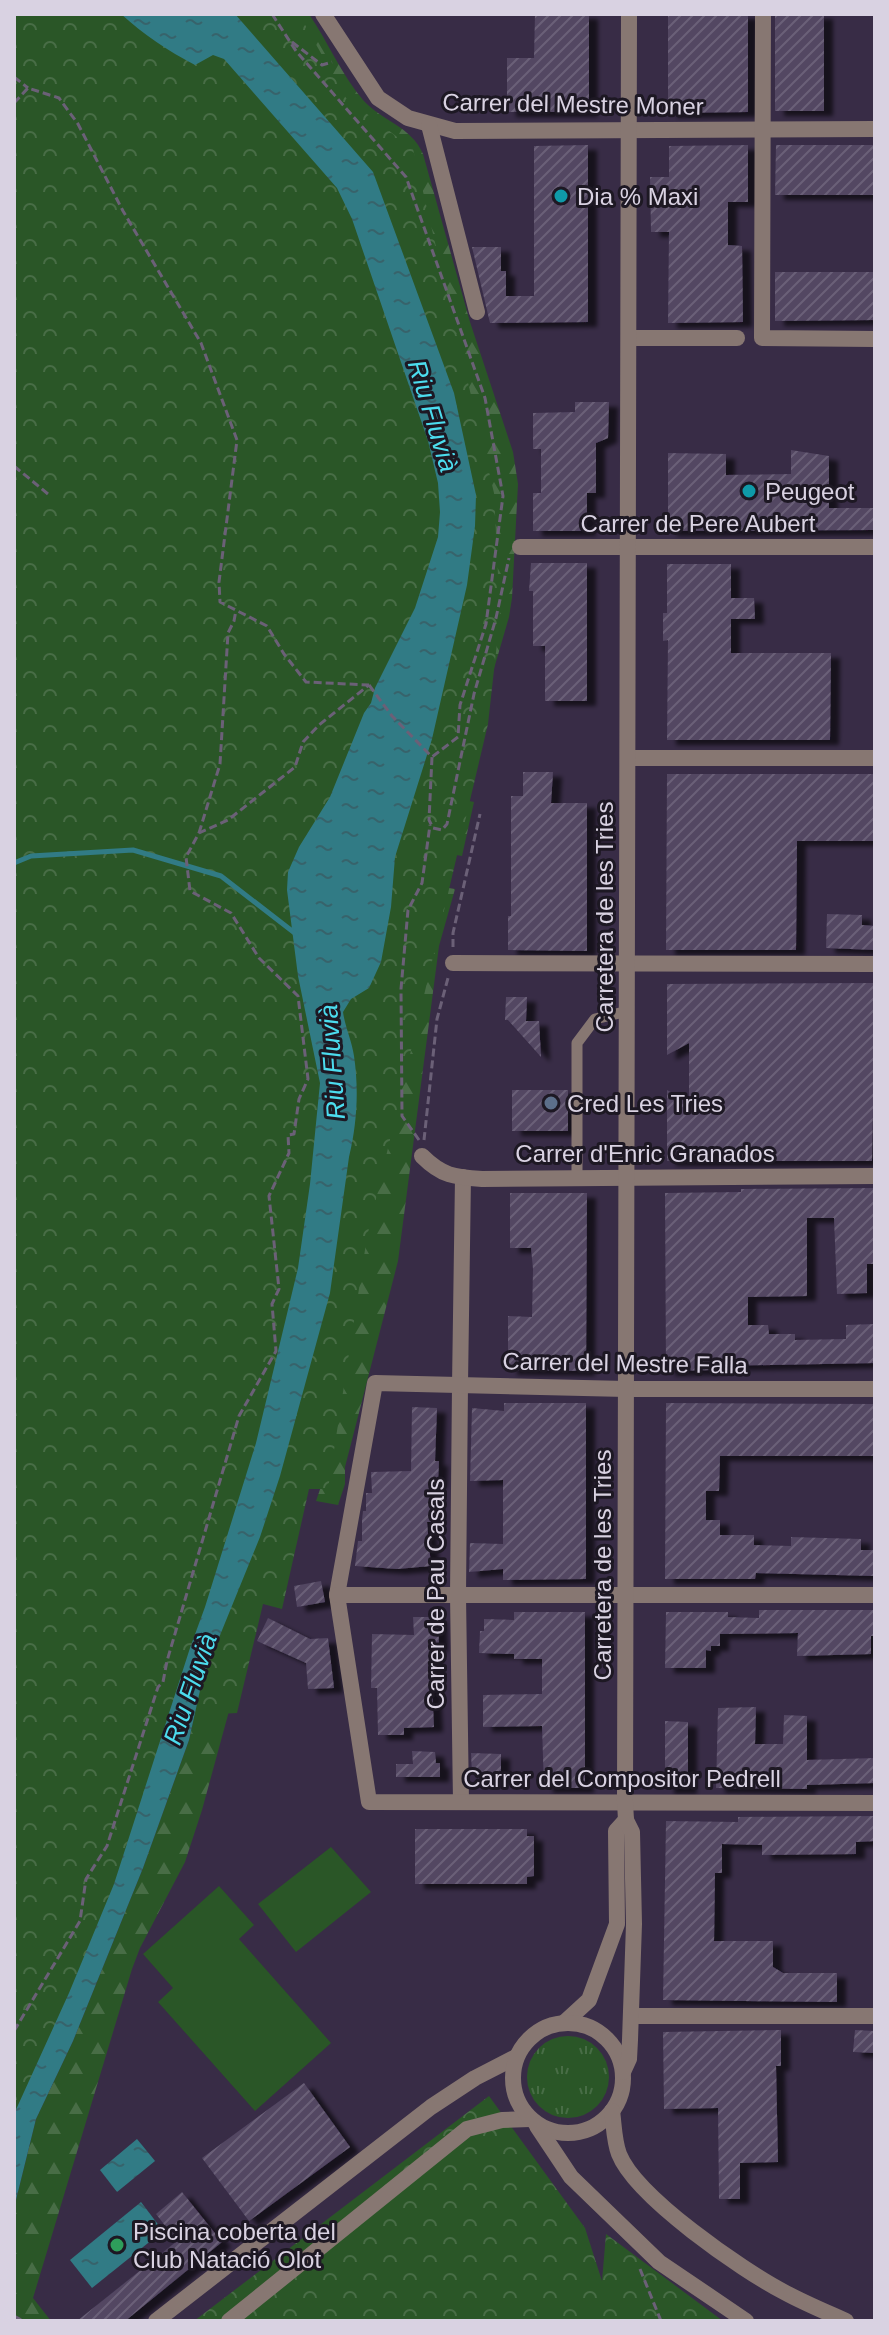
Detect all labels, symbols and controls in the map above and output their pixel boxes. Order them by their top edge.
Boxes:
street label: Carrer del Mestre Moner [442,88,704,120]
place label: Dia % Maxi [577,183,698,210]
marker: Dia % Maxi [552,187,570,205]
water label: Riu Fluvià [402,356,464,476]
place label: Peugeot [765,478,855,505]
marker: Peugeot [740,482,758,500]
street label: Carrer de Pere Aubert [581,510,816,537]
street label: Carretera de les Tries [591,802,618,1032]
water label: Riu Fluvià [313,1003,351,1121]
place label: Cred Les Tries [567,1090,723,1117]
marker: Cred Les Tries [542,1094,560,1112]
street label: Carrer d'Enric Granados [515,1140,775,1167]
street label: Carrer del Mestre Falla [502,1347,749,1379]
street label: Carretera de les Tries [589,1450,616,1680]
street label: Carrer de Pau Casals [422,1479,449,1709]
water label: Riu Fluvià [157,1629,223,1749]
street label: Carrer del Compositor Pedrell [463,1765,781,1792]
place label: Piscina coberta del Club Natació Olot [133,2218,336,2273]
marker: Piscina coberta del Club Natació Olot [108,2236,126,2254]

